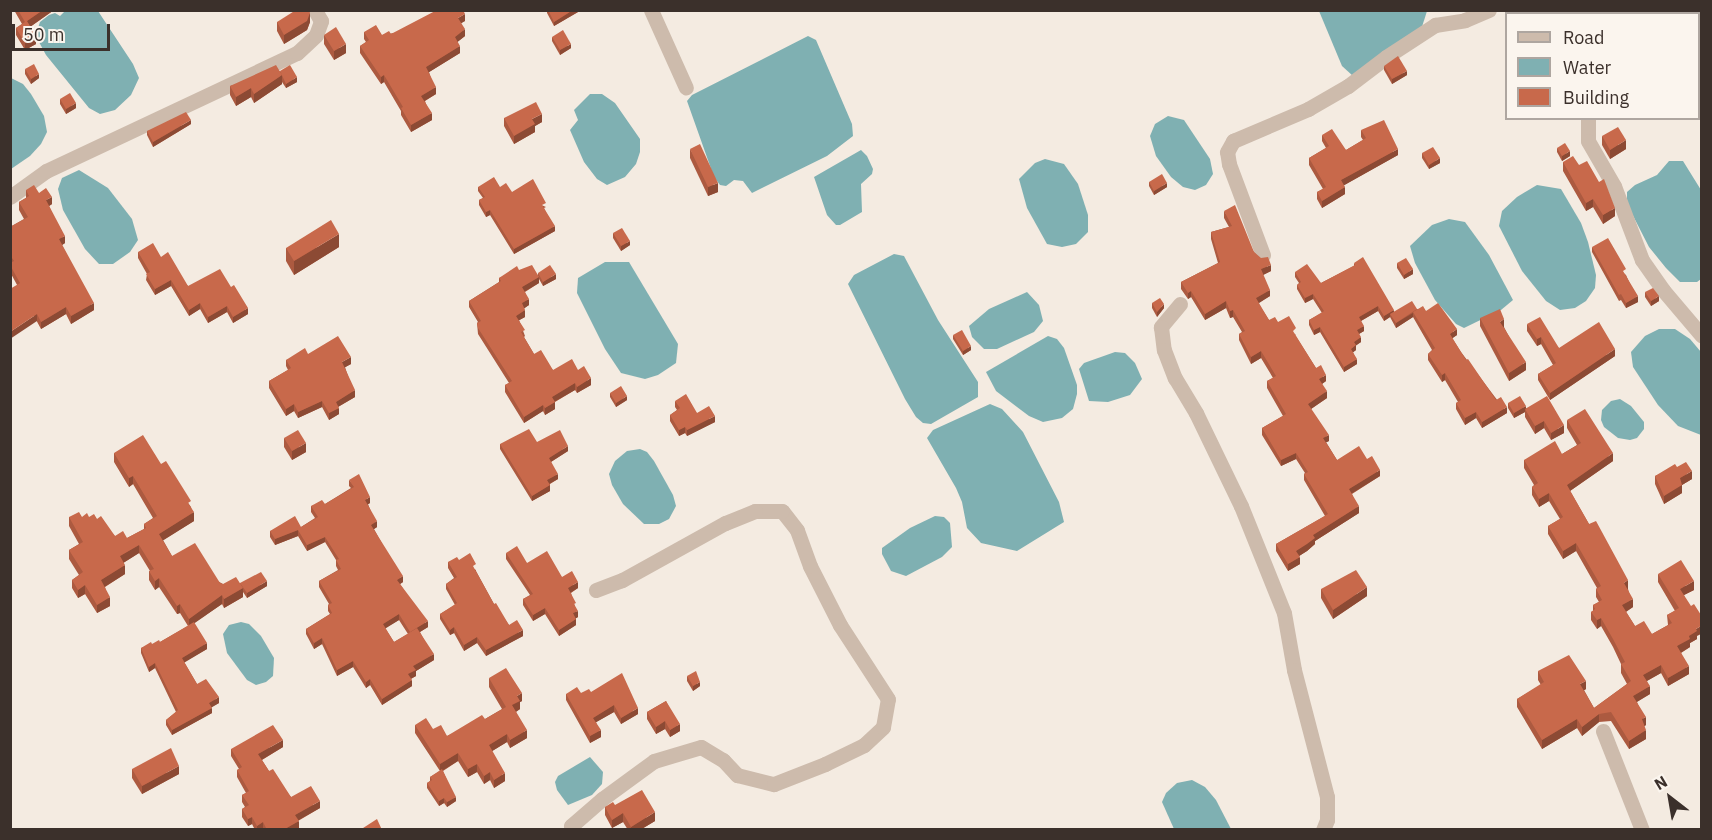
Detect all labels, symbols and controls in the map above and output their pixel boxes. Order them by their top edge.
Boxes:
scale bar [15,12,112,50]
legend [1505,12,1700,120]
text: 50 m [23,23,65,46]
text: Road [1563,26,1604,49]
text: Water [1563,56,1611,79]
text: Building [1563,86,1629,109]
north arrow [1640,768,1700,828]
text: N [1651,771,1671,794]

